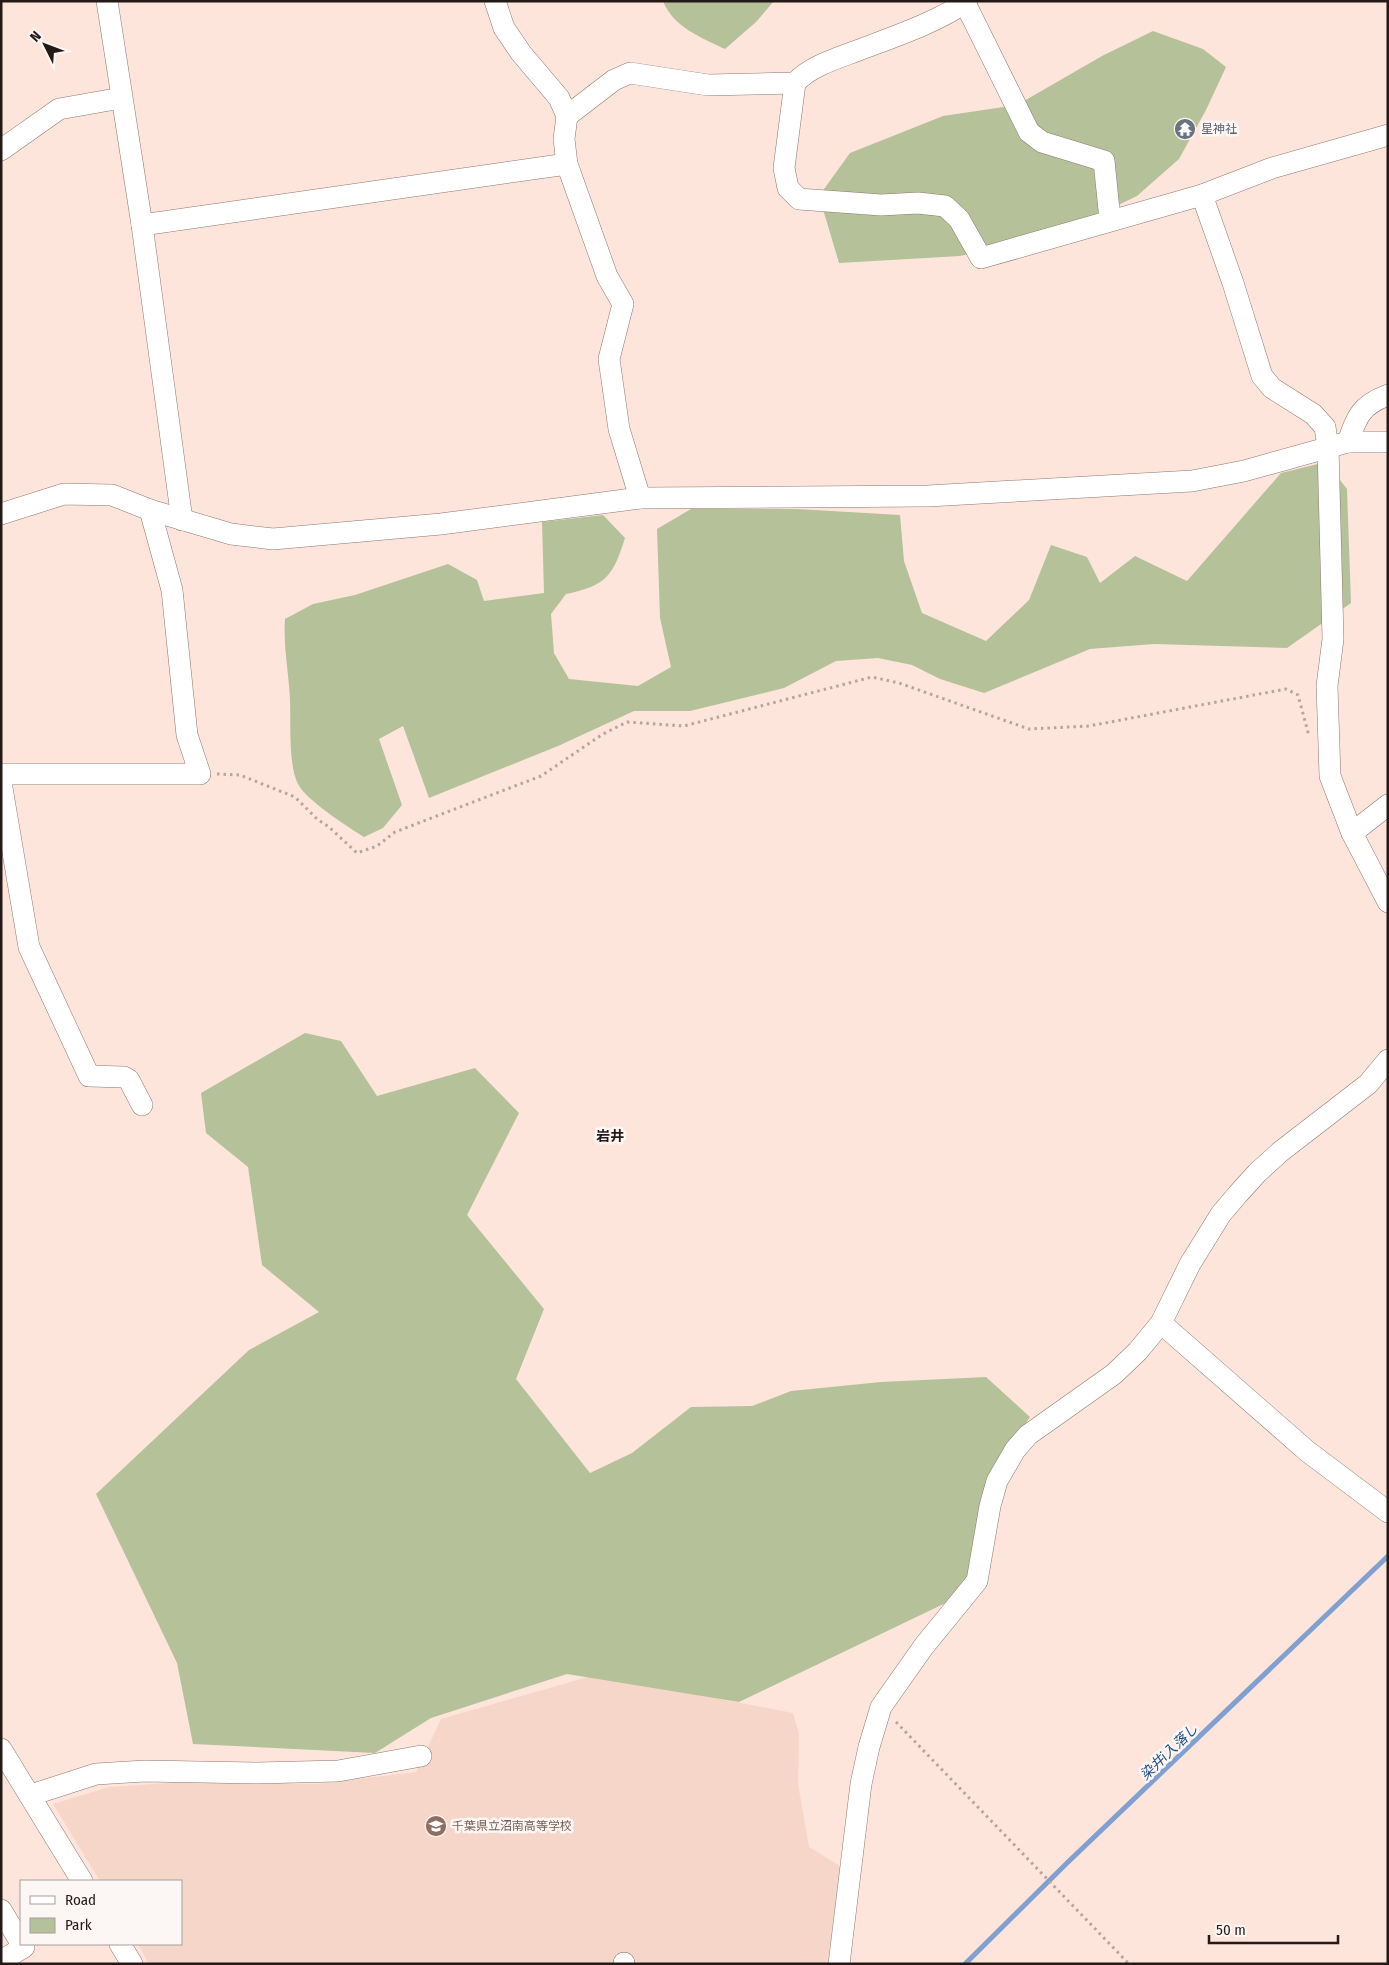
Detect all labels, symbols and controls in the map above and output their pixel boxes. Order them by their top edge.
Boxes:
north arrow [20,20,70,70]
text: N [27,28,45,45]
temple icon: 星神社 [1173,117,1197,141]
place label: 星神社 [1201,122,1237,136]
district label: 岩井 [596,1128,624,1145]
water label: 染井i入落し [1137,1720,1201,1784]
school or university icon: 千葉県立沼南高等学校 [424,1814,448,1838]
place label: 千葉県立沼南高等学校 [452,1819,572,1833]
legend [20,1880,182,1945]
text: Road [65,1891,96,1909]
scale bar [1209,1912,1338,1944]
text: Park [65,1916,92,1934]
text: 50 m [1216,1921,1246,1939]

